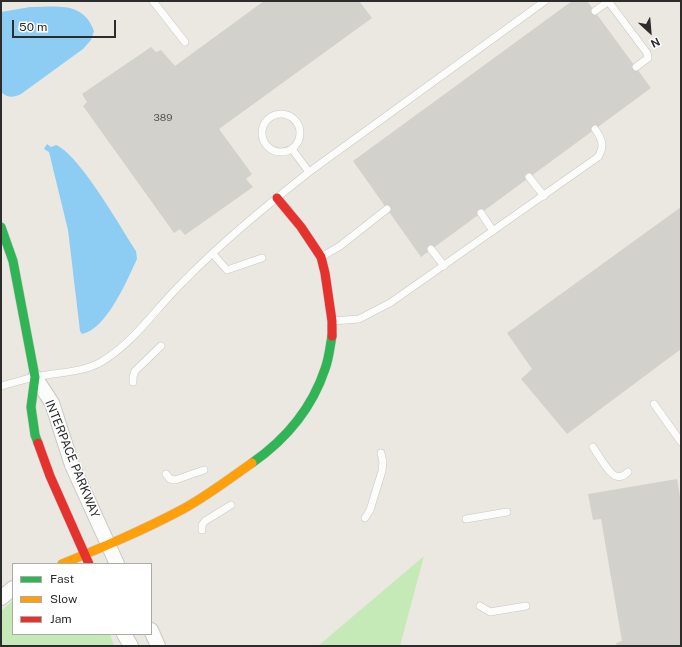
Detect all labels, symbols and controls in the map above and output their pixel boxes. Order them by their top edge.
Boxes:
scale bar [14,12,118,38]
north arrow [630,12,670,52]
text: 50 m [19,20,47,34]
text: N [649,36,662,50]
house number: 389 [154,112,172,124]
street label: INTERPACE PARKWAY [42,398,102,520]
legend [12,563,152,635]
text: Fast [50,572,74,586]
text: Slow [50,592,77,606]
text: Jam [50,612,72,626]

